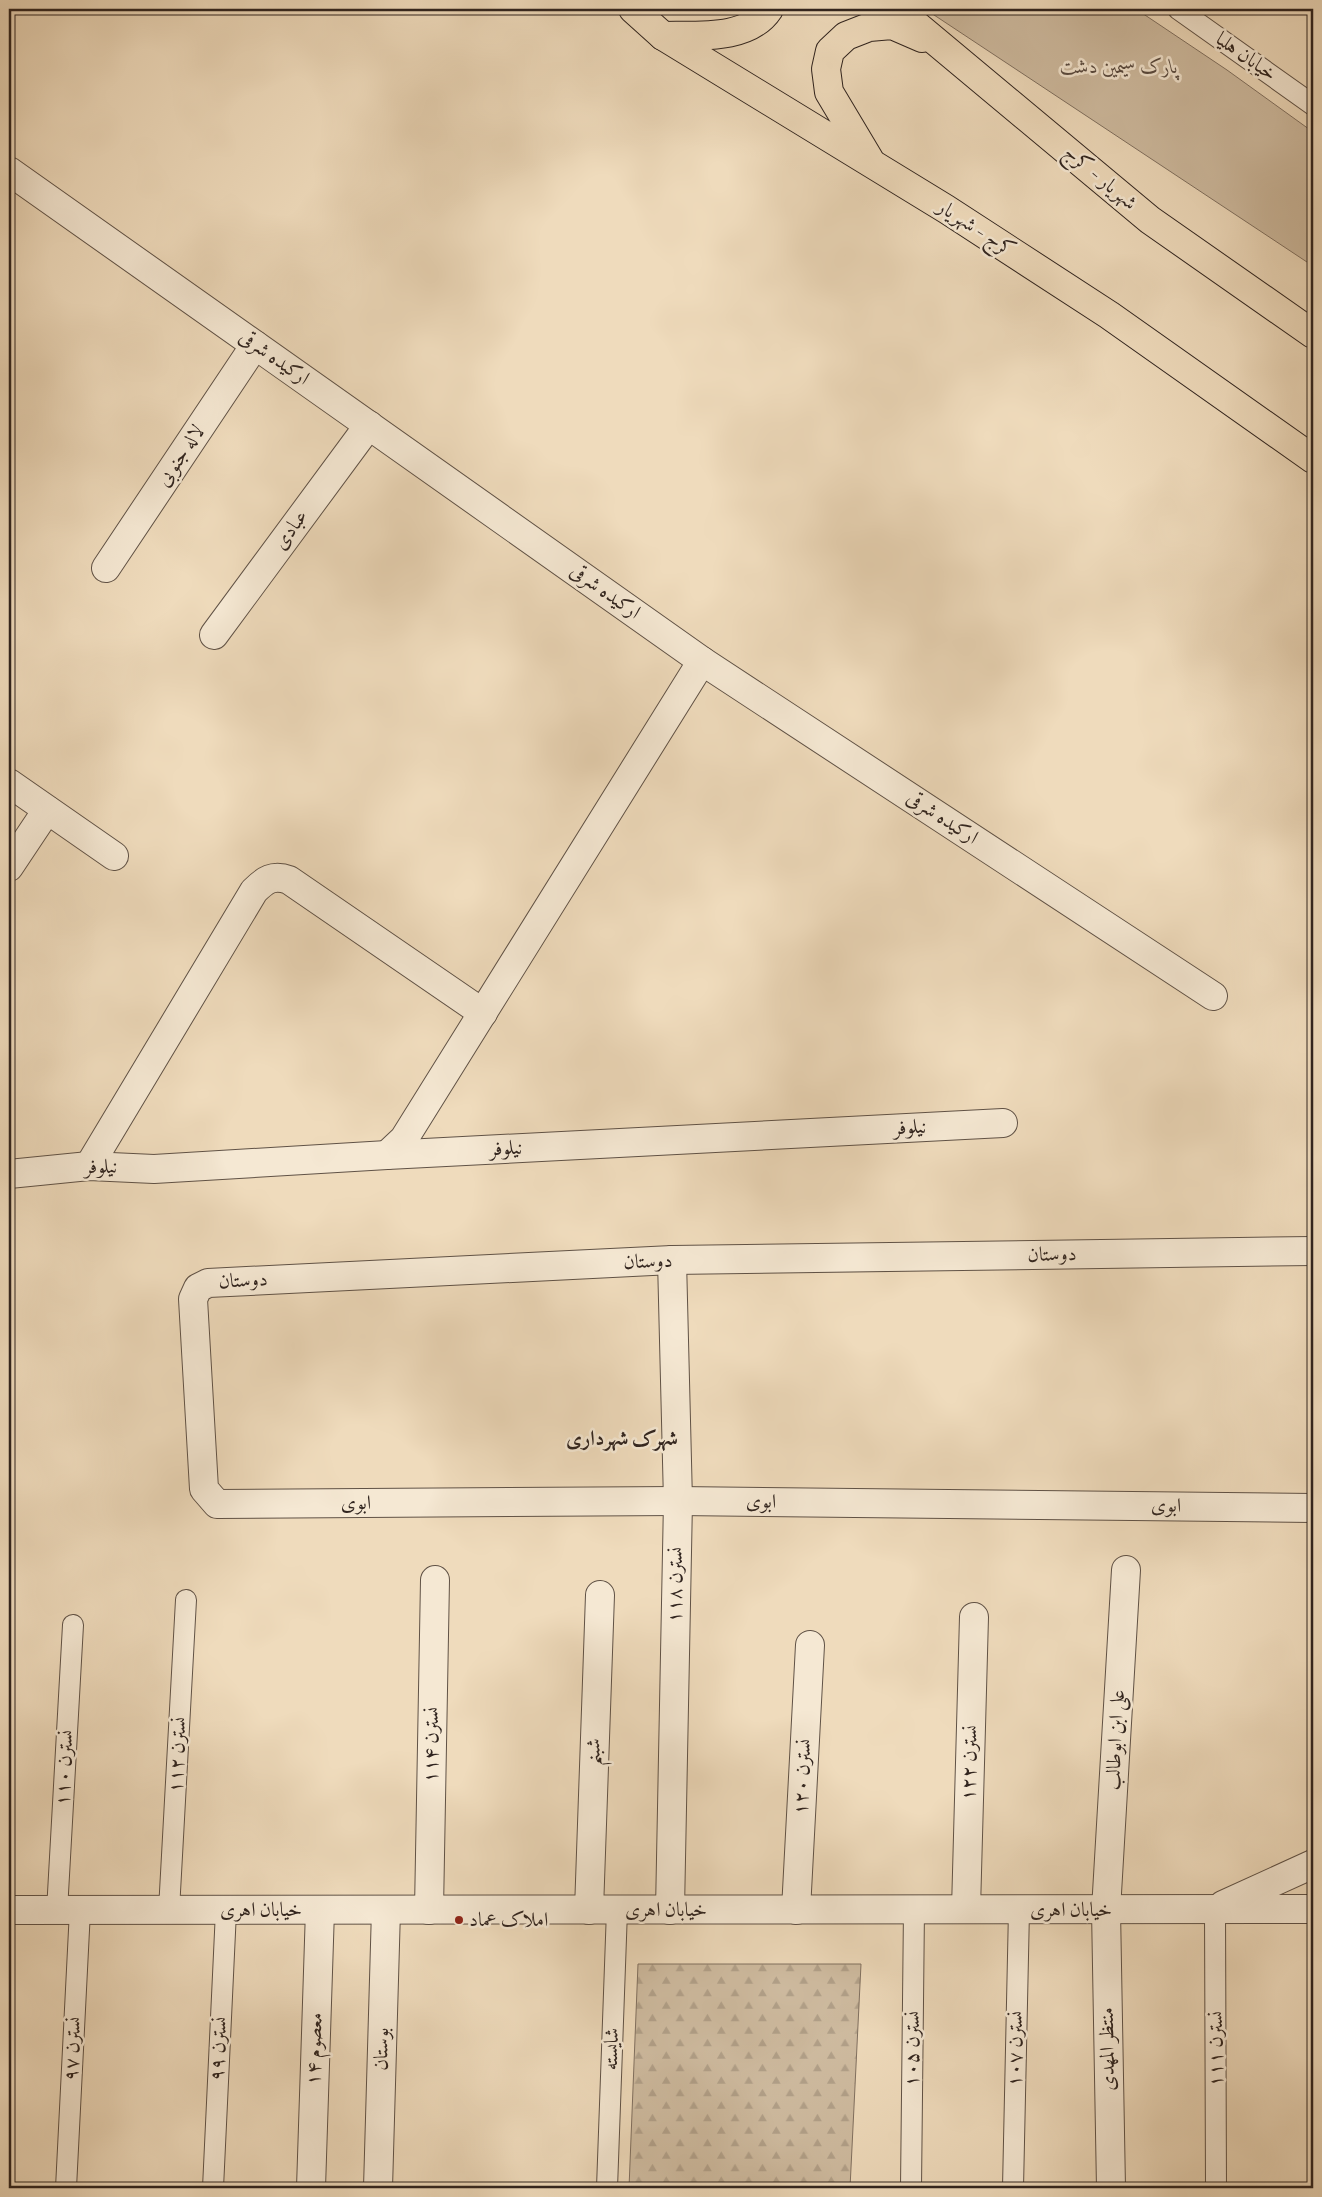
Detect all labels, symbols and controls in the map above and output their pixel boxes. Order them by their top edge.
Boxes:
street label: خیابان هلیا [1211,27,1281,87]
park label: پارک سیمین دشت [1060,55,1180,81]
street label: شهریار - کرج [1056,140,1142,219]
street label: کرج - شهریار [928,193,1020,267]
street label: ارکیده شرقی [234,325,314,391]
street label: لاله جنوبی [151,420,212,492]
street label: عبادی [268,505,314,555]
street label: ارکیده شرقی [565,559,645,625]
street label: ارکیده شرقی [901,786,983,850]
street label: نیلوفر [891,1115,927,1141]
street label: نیلوفر [487,1136,523,1162]
street label: نیلوفر [82,1155,118,1180]
street label: دوستان [1027,1242,1077,1268]
street label: دوستان [623,1249,673,1275]
street label: دوستان [218,1267,268,1295]
district label: شهرک شهرداری [566,1426,678,1452]
street label: ابوی [746,1489,776,1515]
street label: ابوی [341,1491,371,1516]
street label: ابوی [1151,1493,1181,1519]
street label: نسترن ۱۱۸ [663,1547,689,1623]
street label: علی ابن ابوطالب [1101,1689,1132,1791]
street label: نسترن ۱۱۴ [419,1707,445,1783]
street label: نسترن ۱۱۲ [164,1716,192,1794]
street label: نسترن ۱۲۲ [956,1725,984,1801]
street label: نسترن ۱۱۰ [51,1729,79,1807]
street label: شبنم [581,1738,613,1766]
street label: نسترن ۱۲۰ [789,1738,817,1816]
street label: خیابان اهری [220,1898,302,1923]
street label: خیابان اهری [625,1898,707,1923]
street label: خیابان اهری [1030,1898,1112,1923]
place label: املاک عماد [469,1908,548,1933]
marker: املاک عماد [453,1914,465,1926]
street label: منتظر المهدی [1095,2007,1121,2091]
street label: نسترن ۱۰۵ [900,2011,926,2087]
street label: نسترن ۱۰۷ [1003,2011,1029,2087]
street label: نسترن ۱۱۱ [1204,2011,1229,2087]
street label: ۱۴ معصوم [301,2012,333,2086]
street label: نسترن ۹۷ [59,2016,87,2082]
street label: نسترن ۹۹ [205,2016,233,2082]
street label: بوستان [369,2027,395,2071]
street label: شایسته [599,2027,625,2071]

